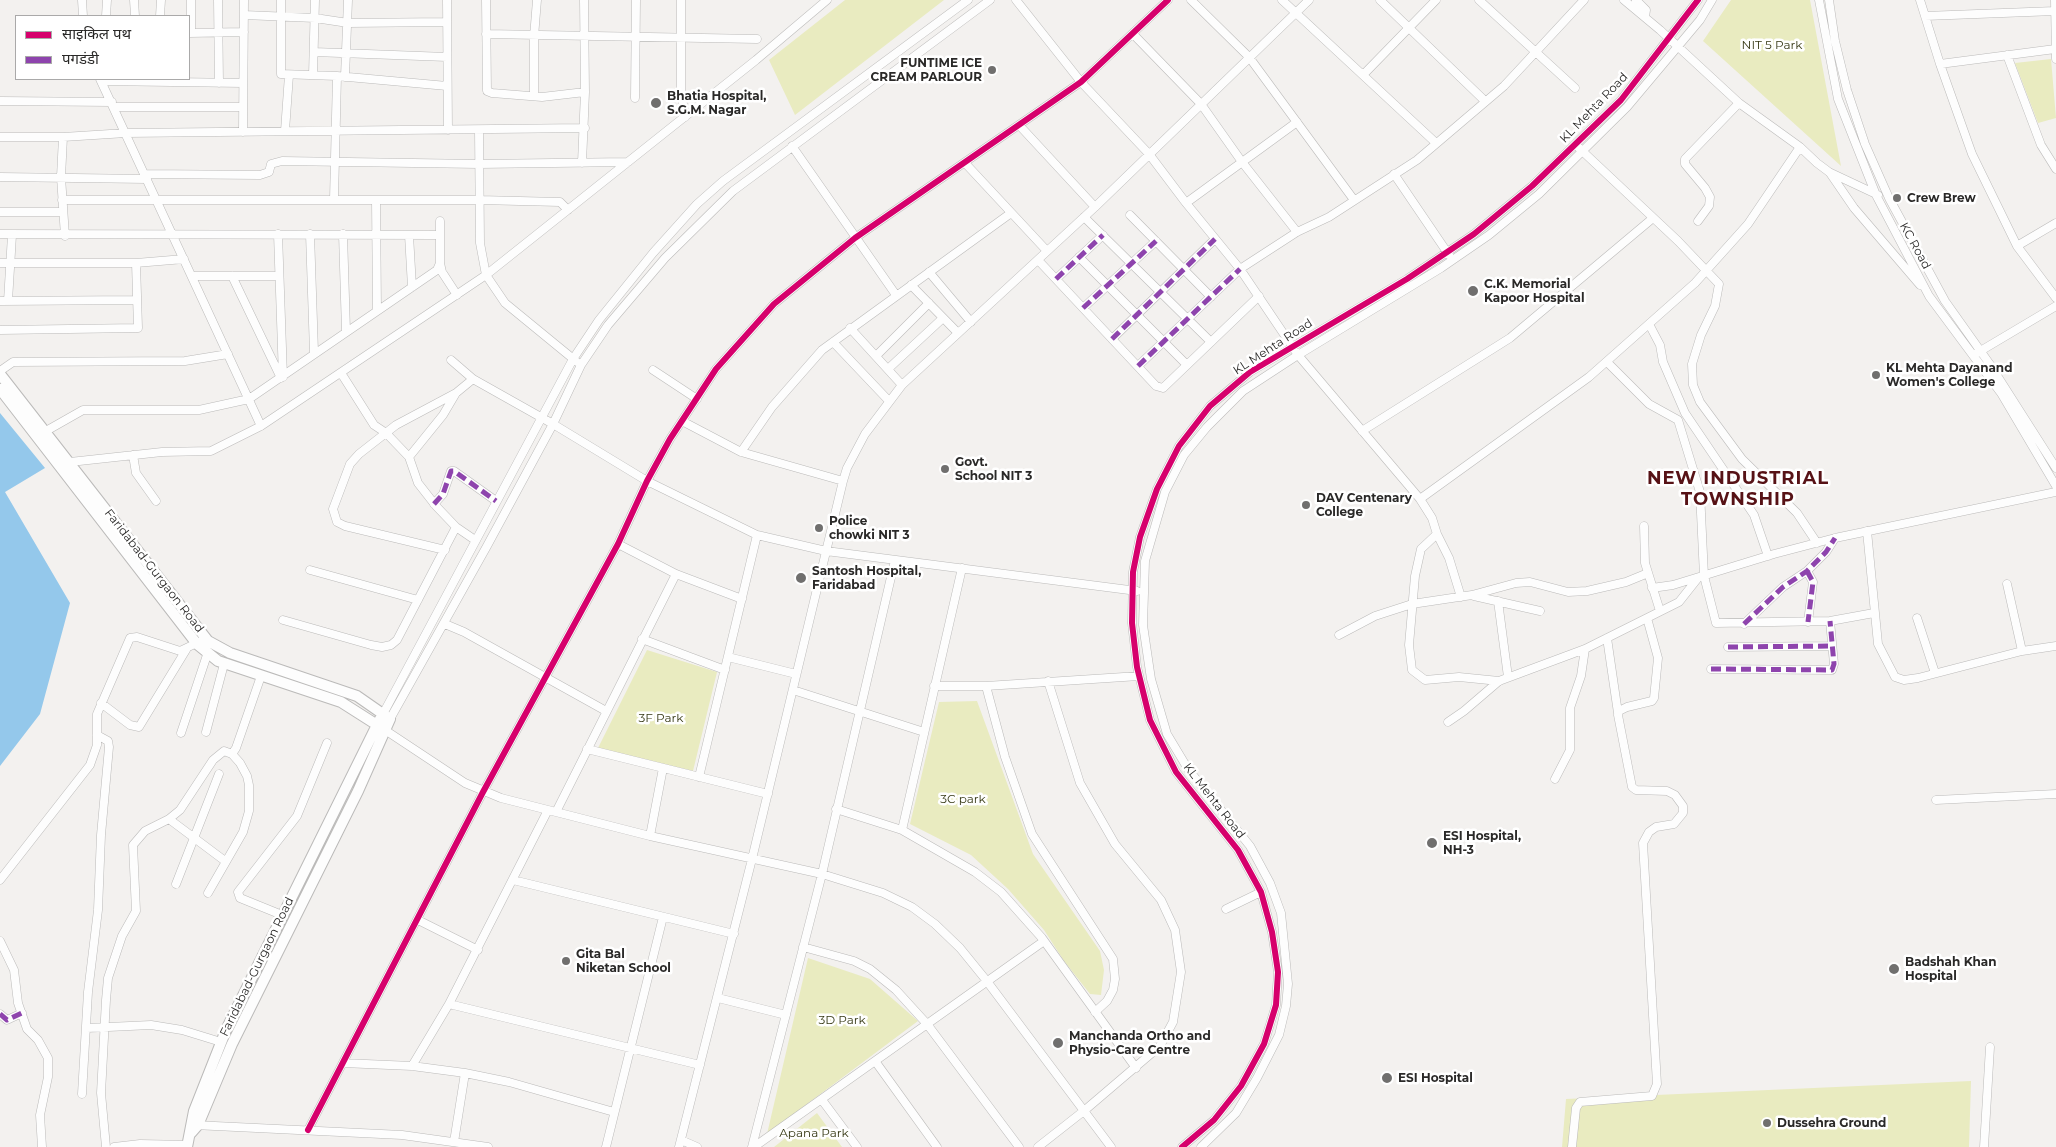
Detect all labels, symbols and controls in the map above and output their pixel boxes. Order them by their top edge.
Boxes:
legend [15,15,190,80]
text: साइकिल पथ [62,24,131,43]
park label: NIT 5 Park [1742,38,1802,52]
text: पगडंडी [62,49,99,68]
place label: FUNTIME ICE CREAM PARLOUR [871,56,982,84]
marker: FUNTIME ICE CREAM PARLOUR [986,64,998,76]
street label: KL Mehta Road [1557,70,1631,146]
place label: Bhatia Hospital, S.G.M. Nagar [667,89,766,117]
marker: Bhatia Hospital, S.G.M. Nagar [649,96,663,110]
place label: Crew Brew [1907,191,1976,205]
marker: Crew Brew [1891,192,1903,204]
street label: KC Road [1896,220,1934,272]
place label: C.K. Memorial Kapoor Hospital [1484,277,1585,305]
marker: C.K. Memorial Kapoor Hospital [1466,284,1480,298]
street label: KL Mehta Road [1231,316,1315,378]
place label: KL Mehta Dayanand Women's College [1886,361,2013,389]
marker: KL Mehta Dayanand Women's College [1870,369,1882,381]
place label: Govt. School NIT 3 [955,455,1032,483]
marker: Govt. School NIT 3 [939,463,951,475]
district label: NEW INDUSTRIAL TOWNSHIP [1645,468,1831,510]
place label: DAV Centenary College [1316,491,1412,519]
marker: DAV Centenary College [1300,499,1312,511]
street label: Faridabad-Gurgaon Road [101,506,207,636]
place label: Police chowki NIT 3 [829,514,910,542]
marker: Police chowki NIT 3 [813,522,825,534]
place label: Santosh Hospital, Faridabad [812,564,921,592]
marker: Santosh Hospital, Faridabad [794,571,808,585]
park label: 3F Park [639,711,683,725]
street label: KL Mehta Road [1180,760,1248,842]
park label: 3C park [940,792,986,806]
place label: ESI Hospital, NH-3 [1443,829,1521,857]
marker: ESI Hospital, NH-3 [1425,836,1439,850]
street label: Faridabad-Gurgaon Road [217,895,297,1039]
place label: Gita Bal Niketan School [576,947,671,975]
marker: Gita Bal Niketan School [560,955,572,967]
place label: Badshah Khan Hospital [1905,955,1997,983]
marker: Badshah Khan Hospital [1887,962,1901,976]
park label: 3D Park [818,1013,866,1027]
place label: Manchanda Ortho and Physio-Care Centre [1069,1029,1211,1057]
marker: Manchanda Ortho and Physio-Care Centre [1051,1036,1065,1050]
marker: ESI Hospital [1380,1071,1394,1085]
place label: ESI Hospital [1398,1071,1473,1085]
place label: Dussehra Ground [1777,1116,1886,1130]
marker: Dussehra Ground [1761,1117,1773,1129]
park label: Apana Park [779,1126,849,1140]

